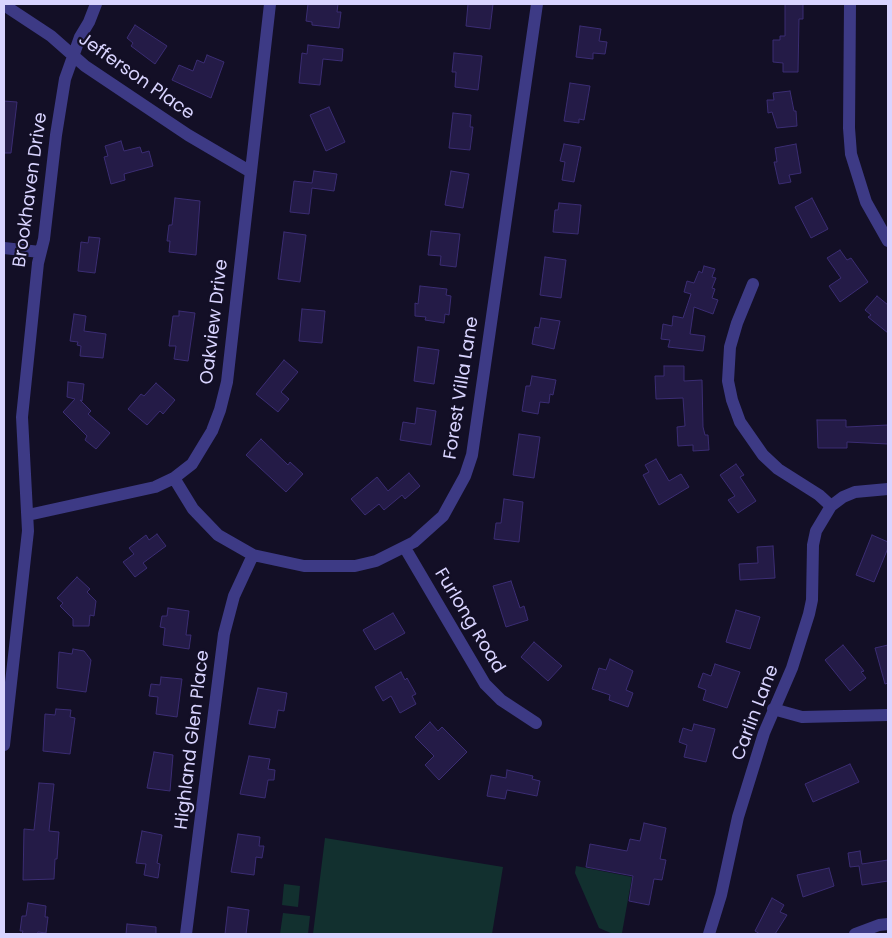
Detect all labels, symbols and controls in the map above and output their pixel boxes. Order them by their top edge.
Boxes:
street label: Jefferson Place [74,29,198,125]
street label: Brookhaven Drive [9,111,53,269]
street label: Oakview Drive [197,258,233,386]
street label: Forest Villa Lane [440,315,484,461]
street label: Furlong Road [429,565,509,677]
street label: Highland Glen Place [171,649,215,831]
street label: Carlin Lane [728,662,784,764]

